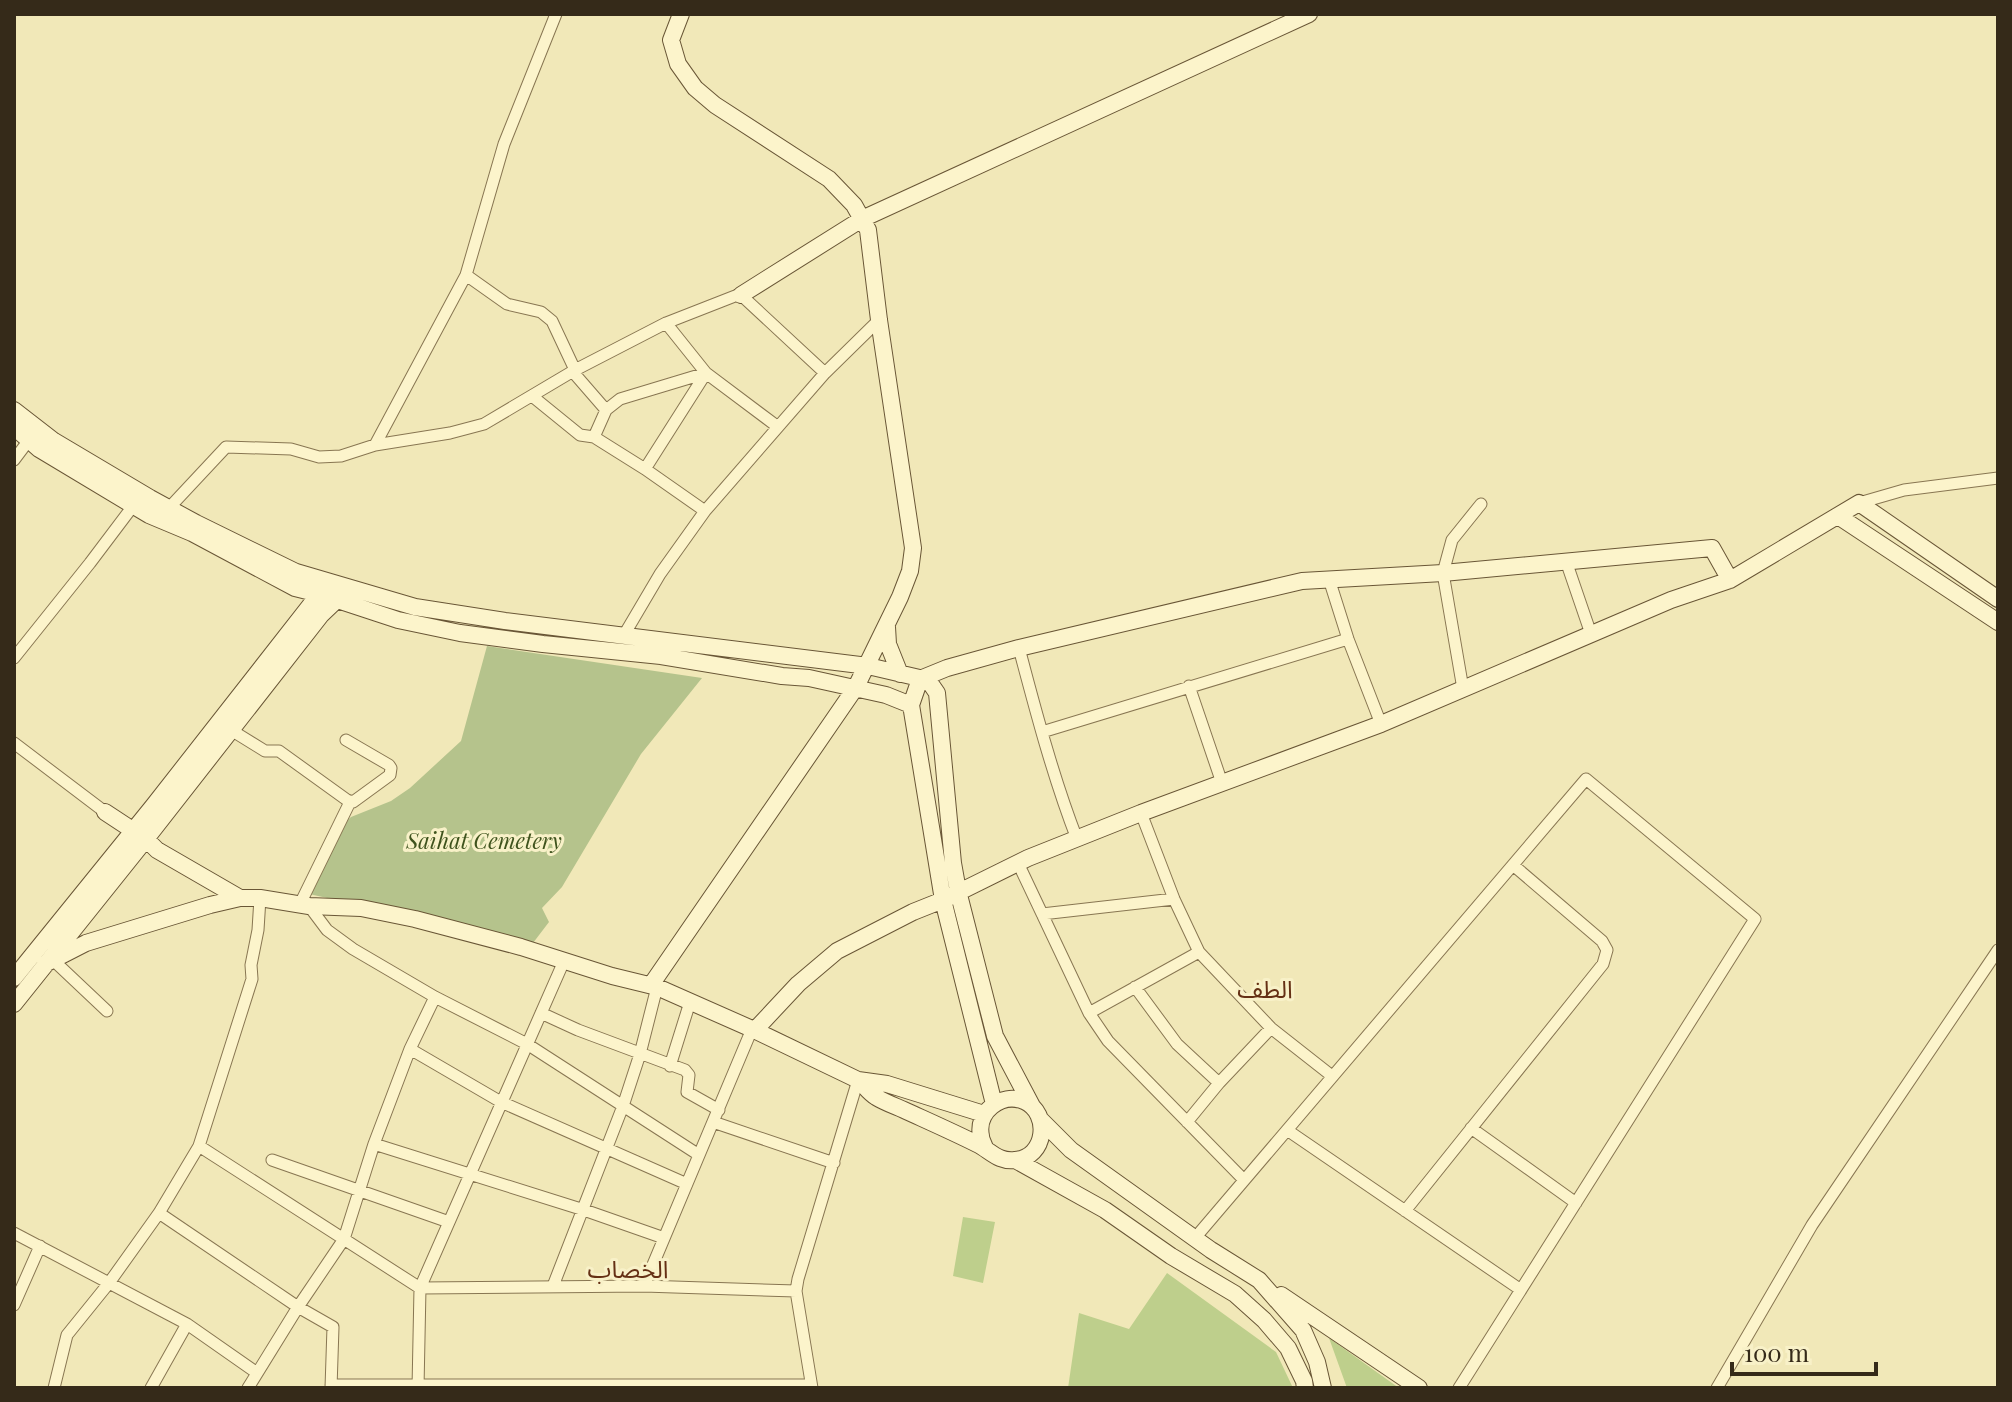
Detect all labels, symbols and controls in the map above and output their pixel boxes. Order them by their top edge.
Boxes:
park label: Saihat Cemetery [405,825,562,855]
district label: الطف [1237,972,1293,1004]
district label: الخصاب [588,1252,668,1284]
scale bar [1732,1326,1876,1376]
text: 100 m [1744,1336,1809,1368]

